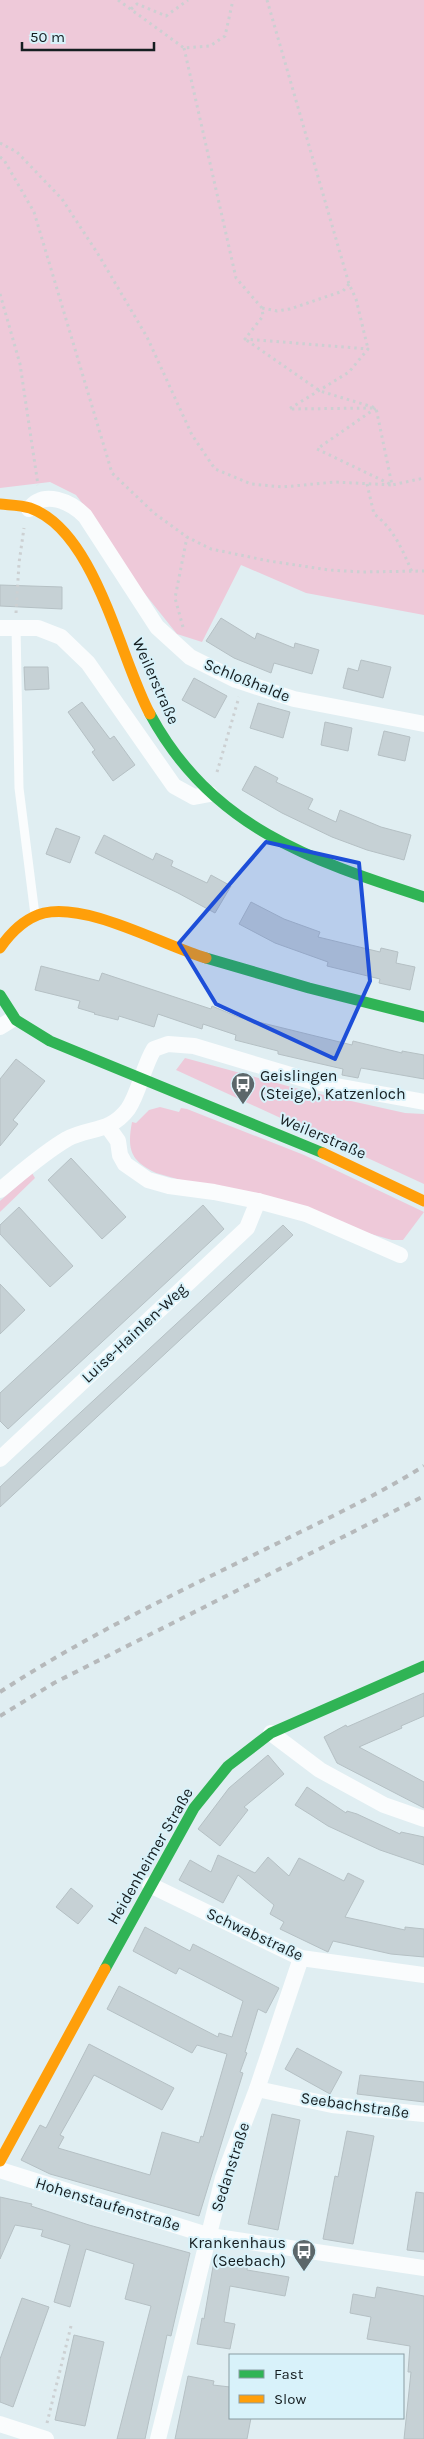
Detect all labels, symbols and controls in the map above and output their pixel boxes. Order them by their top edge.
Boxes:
scale bar [22,20,155,52]
text: 50 m [30,28,65,46]
street label: Weilerstraße [129,635,183,727]
street label: Schloßhalde [201,654,293,706]
place label: Geislingen (Steige), Katzenloch [260,1066,406,1103]
bus stop icon: Geislingen (Steige), Katzenloch [230,1071,256,1105]
street label: Weilerstraße [277,1109,369,1163]
street label: Luise-Hainlen-Weg [77,1279,191,1387]
street label: Heidenheimer Straße [103,1784,197,1928]
street label: Schwabstraße [204,1903,306,1965]
street label: Seebachstraße [300,2088,410,2122]
street label: Sedanstraße [207,2120,253,2214]
street label: Hohenstaufenstraße [33,2173,183,2235]
place label: Krankenhaus (Seebach) [189,2233,286,2270]
bus stop icon: Krankenhaus (Seebach) [291,2238,317,2272]
legend [229,2354,404,2419]
text: Fast [274,2365,304,2383]
text: Slow [274,2390,306,2408]

